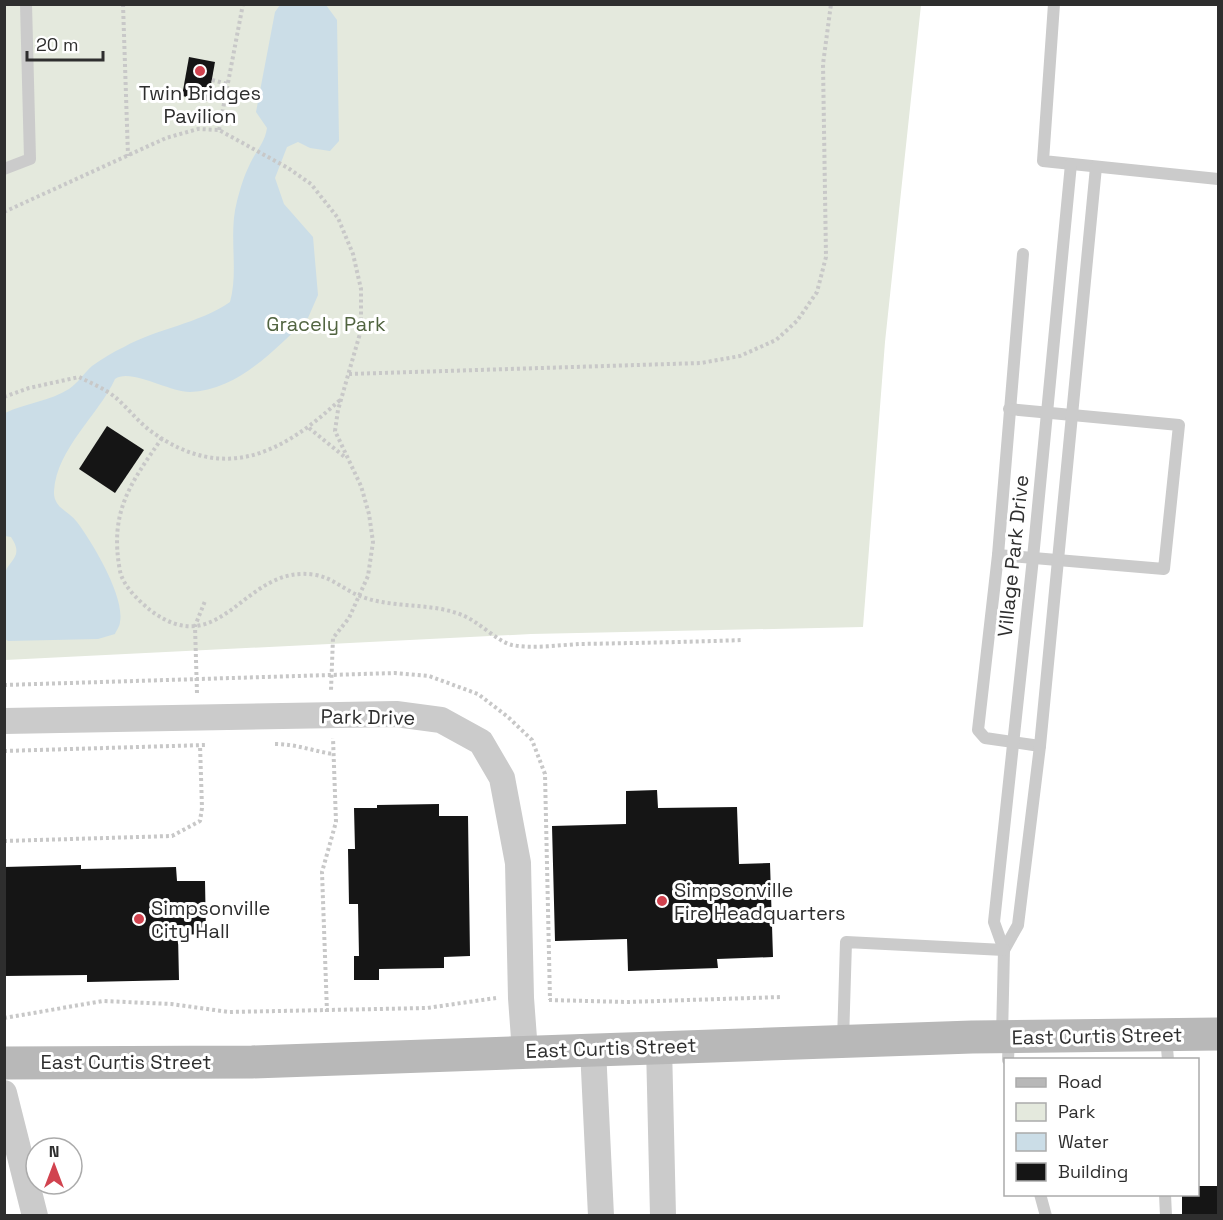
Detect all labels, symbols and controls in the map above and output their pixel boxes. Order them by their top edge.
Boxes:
scale bar [27,24,104,62]
text: 20 m [36,33,79,56]
marker: Twin Bridges Pavilion [193,64,207,78]
place label: Twin Bridges Pavilion [139,80,261,129]
park label: Gracely Park [266,311,386,337]
street label: Village Park Drive [992,474,1034,638]
street label: Park Drive [320,703,416,731]
place label: Simpsonville Fire Headquarters [674,877,846,926]
marker: Simpsonville Fire Headquarters [655,894,669,908]
place label: Simpsonville City Hall [151,895,270,944]
marker: Simpsonville City Hall [132,912,146,926]
street label: East Curtis Street [1011,1022,1183,1050]
street label: East Curtis Street [525,1032,697,1064]
street label: East Curtis Street [41,1049,211,1075]
legend [1004,1058,1199,1196]
text: Road [1058,1070,1102,1093]
text: Park [1058,1100,1096,1123]
text: Water [1058,1130,1109,1153]
north arrow [24,1136,84,1196]
text: N [49,1141,59,1162]
text: Building [1058,1160,1128,1183]

